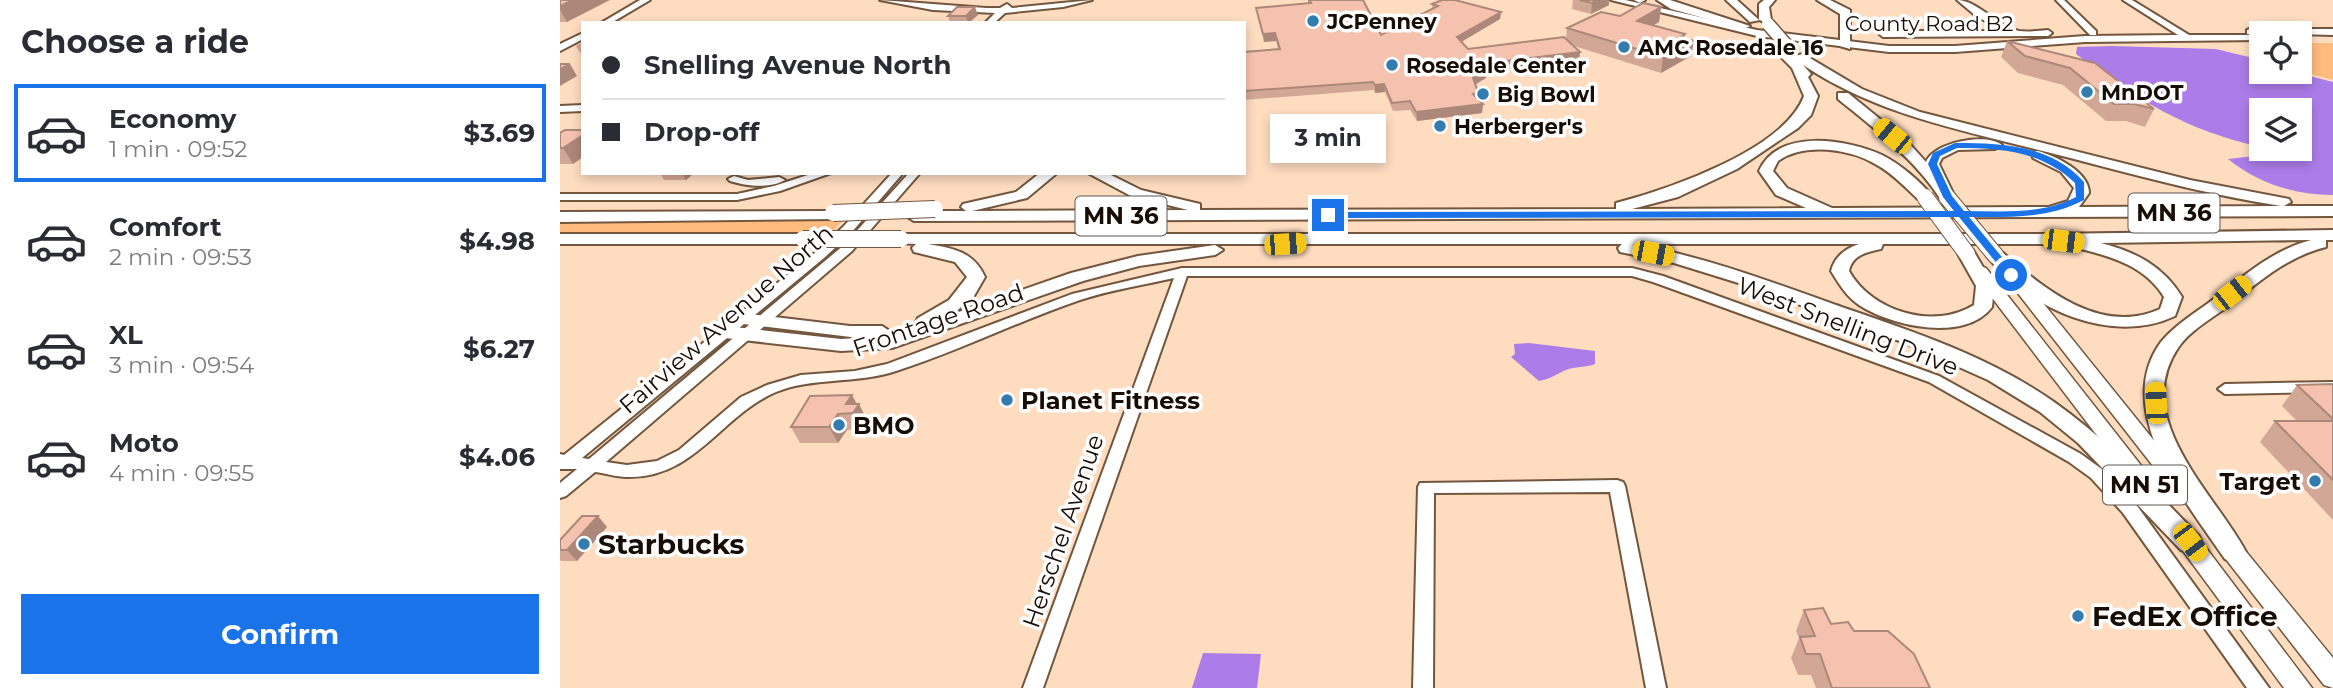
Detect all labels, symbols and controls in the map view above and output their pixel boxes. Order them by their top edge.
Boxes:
place label: JCPenney [1326,9,1437,34]
street label: County Road B2 [1845,11,2013,36]
marker: JCPenney [1305,13,1321,29]
map controls [2249,21,2312,161]
button: locate [2249,21,2312,84]
text: Choose a ride [21,22,249,61]
place label: AMC Rosedale 16 [1637,35,1824,60]
marker: AMC Rosedale 16 [1616,39,1632,55]
text: Snelling Avenue North [644,49,951,81]
place label: Rosedale Center [1406,53,1586,78]
marker: Rosedale Center [1384,57,1400,73]
place label: MnDOT [2101,80,2183,105]
place label: Big Bowl [1497,82,1596,107]
marker: MnDOT [2079,84,2095,100]
marker: Big Bowl [1475,86,1491,102]
button: layers [2249,98,2312,161]
icon: car [25,102,88,165]
text: Economy [109,103,236,135]
callout: 3 min [1270,114,1386,162]
place label: Herberger's [1454,114,1583,139]
car [1870,115,1915,157]
text: Drop-off [644,116,759,148]
text: $3.69 [464,117,535,149]
marker: Herberger's [1432,118,1448,134]
text: 3 min [1294,124,1362,152]
text: 1 min · 09:52 [109,135,247,163]
road number: MN 36 [2128,194,2220,232]
road number: MN 36 [1076,196,1166,236]
route end [1312,199,1344,231]
icon: car [25,210,88,273]
text: Comfort [109,211,221,243]
street label: Fairview Avenue North [613,218,839,420]
text: $4.98 [459,225,535,257]
car [2041,228,2086,254]
car [1264,232,1307,256]
car [1631,239,1676,267]
text: 2 min · 09:53 [109,243,252,271]
route start [1995,259,2027,291]
street label: West Snelling Drive [1733,270,1963,382]
car [2209,272,2256,314]
street label: Frontage Road [849,277,1027,363]
icon: car [25,318,88,381]
text: XL [109,319,143,351]
text: $6.27 [463,333,535,365]
text: 3 min · 09:54 [109,351,254,379]
car [2145,381,2168,425]
place label: Planet Fitness [1021,386,1200,415]
marker: Planet Fitness [999,392,1015,408]
place label: BMO [853,411,915,440]
marker: BMO [831,417,847,433]
icon: car [25,426,88,489]
text: Moto [109,427,179,459]
street label: Herschel Avenue [1016,430,1110,632]
text: $4.06 [459,441,535,473]
text: 4 min · 09:55 [109,459,254,487]
road number: MN 51 [2103,466,2187,505]
place label: Target [2219,467,2302,496]
marker: Target [2307,473,2323,489]
car [2169,519,2212,565]
place label: Starbucks [598,527,745,561]
marker: Starbucks [576,536,592,552]
button: Confirm [21,594,539,674]
place label: FedEx Office [2092,599,2278,633]
marker: FedEx Office [2070,608,2086,624]

